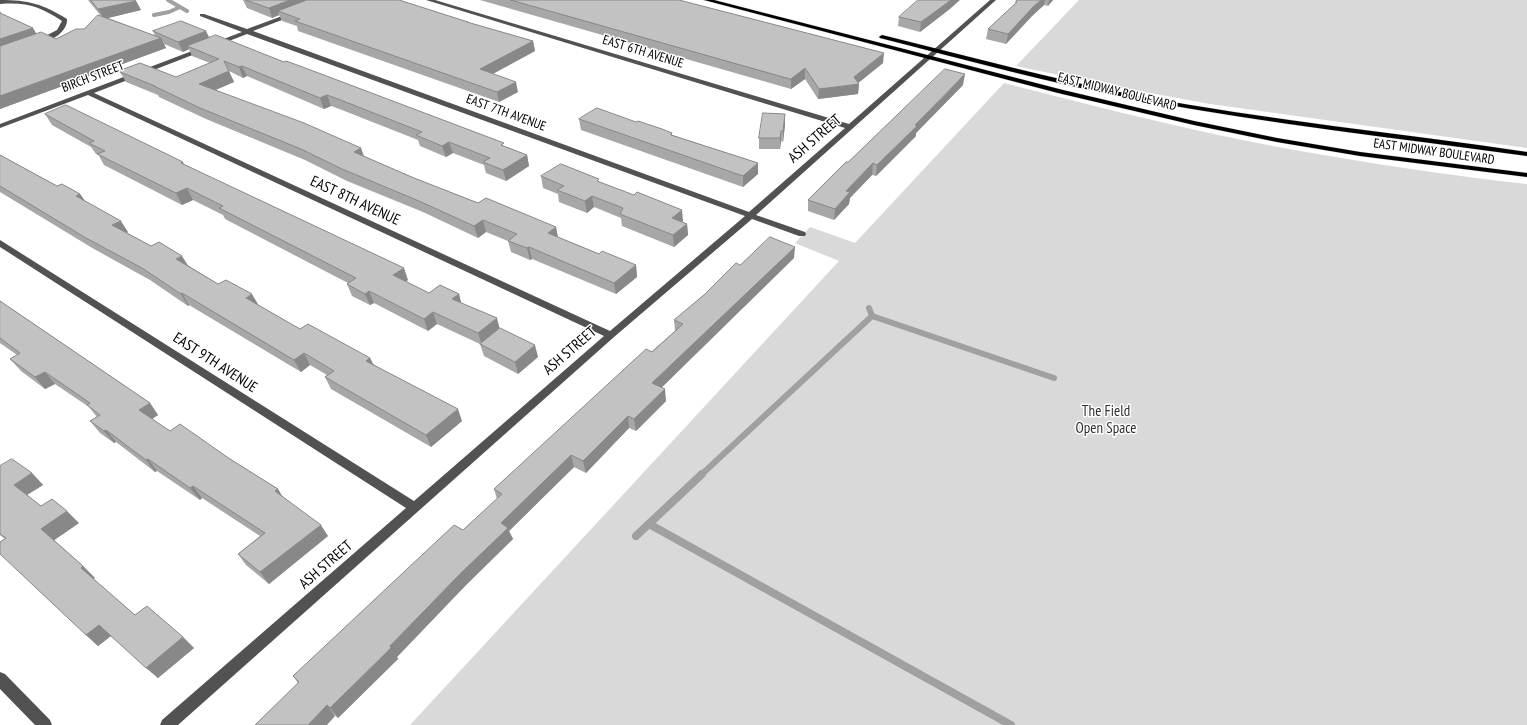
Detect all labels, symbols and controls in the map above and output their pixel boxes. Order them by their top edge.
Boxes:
street label: EAST 6TH AVENUE [601,32,685,72]
street label: BIRCH STREET [60,58,126,96]
street label: EAST MIDWAY BOULEVARD [1056,70,1178,114]
street label: EAST 7TH AVENUE [464,91,548,135]
street label: ASH STREET [785,111,845,167]
street label: EAST MIDWAY BOULEVARD [1373,136,1495,168]
street label: EAST 8TH AVENUE [307,172,403,230]
street label: ASH STREET [540,323,600,379]
street label: EAST 9TH AVENUE [170,329,260,397]
park label: The Field Open Space [1076,403,1136,438]
street label: ASH STREET [296,537,356,593]

